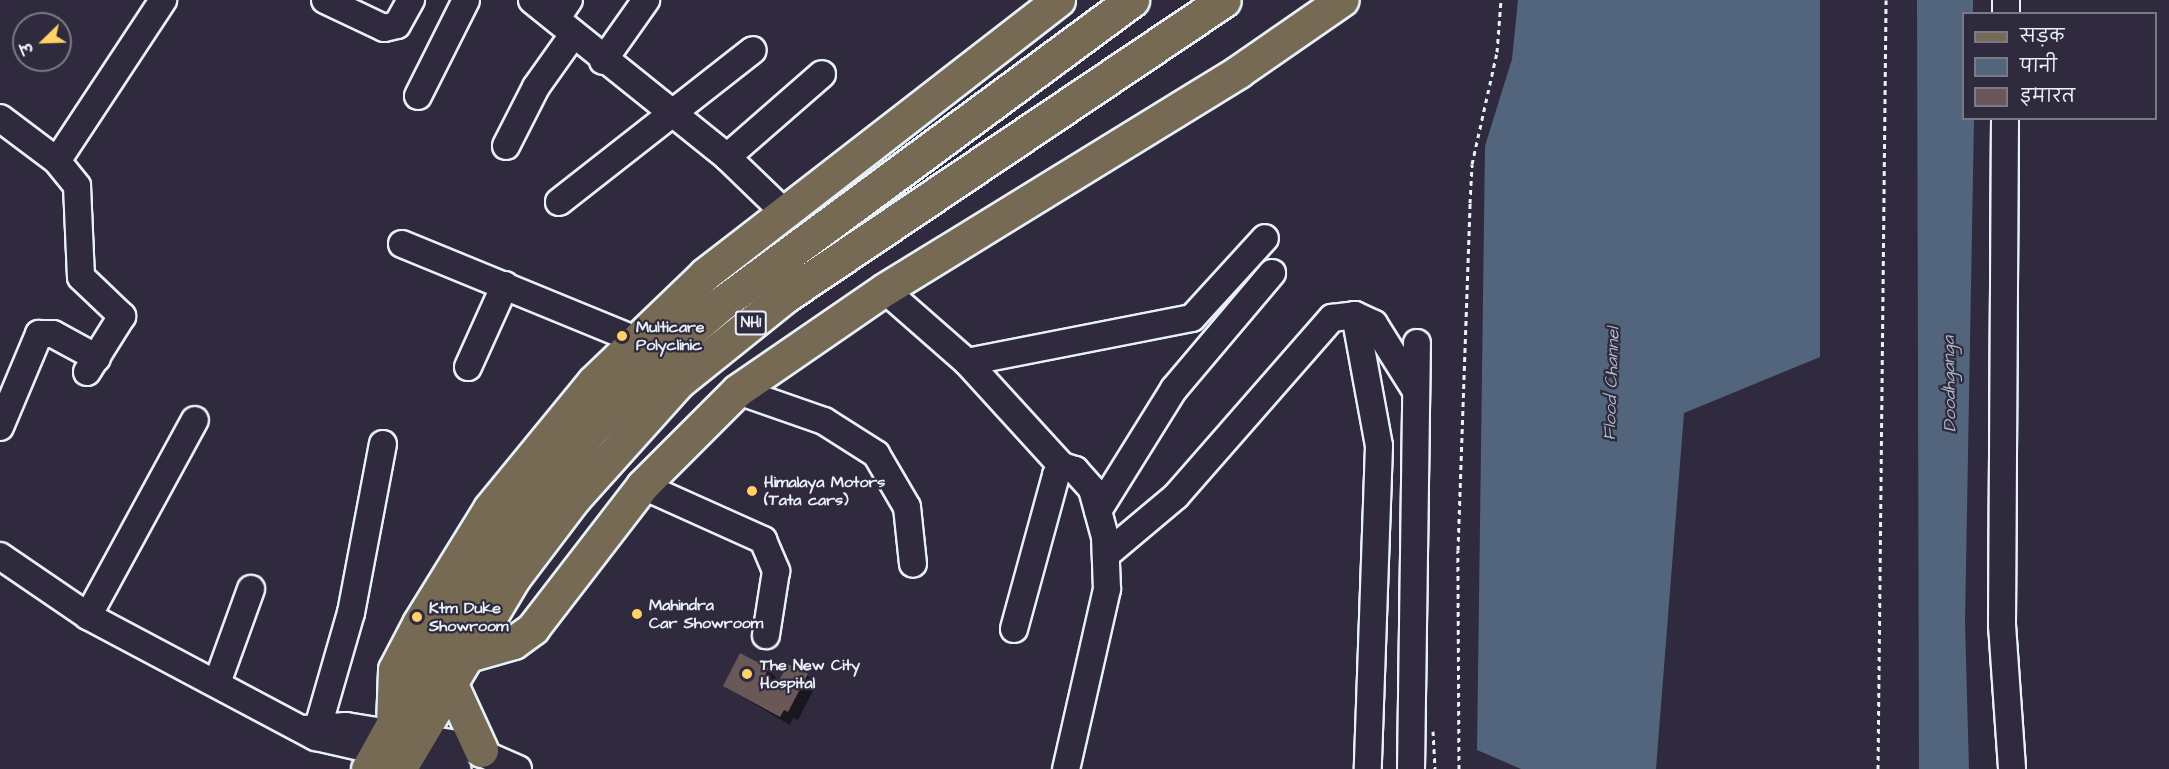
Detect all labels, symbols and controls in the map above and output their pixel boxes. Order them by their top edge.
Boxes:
north arrow [12,12,72,72]
legend [1962,12,2157,120]
text: सड़क [2020,24,2064,49]
text: उ [15,39,39,57]
text: पानी [2020,54,2057,79]
text: इमारत [2020,84,2075,109]
road number: NH1 [734,311,768,335]
place label: Multicare Polyclinic [636,317,705,355]
marker: Multicare Polyclinic [613,327,631,345]
water label: Flood Channel [1599,327,1625,441]
water label: Doodhganga [1938,336,1962,432]
place label: Himalaya Motors (Tata cars) [764,472,885,510]
marker: Himalaya Motors (Tata cars) [745,484,759,498]
place label: Mahindra Car Showroom [649,595,763,633]
place label: Ktm Duke Showroom [429,598,508,636]
marker: Mahindra Car Showroom [630,607,644,621]
marker: Ktm Duke Showroom [410,610,424,624]
place label: The New City Hospital [760,655,860,693]
marker: The New City Hospital [738,665,756,683]

